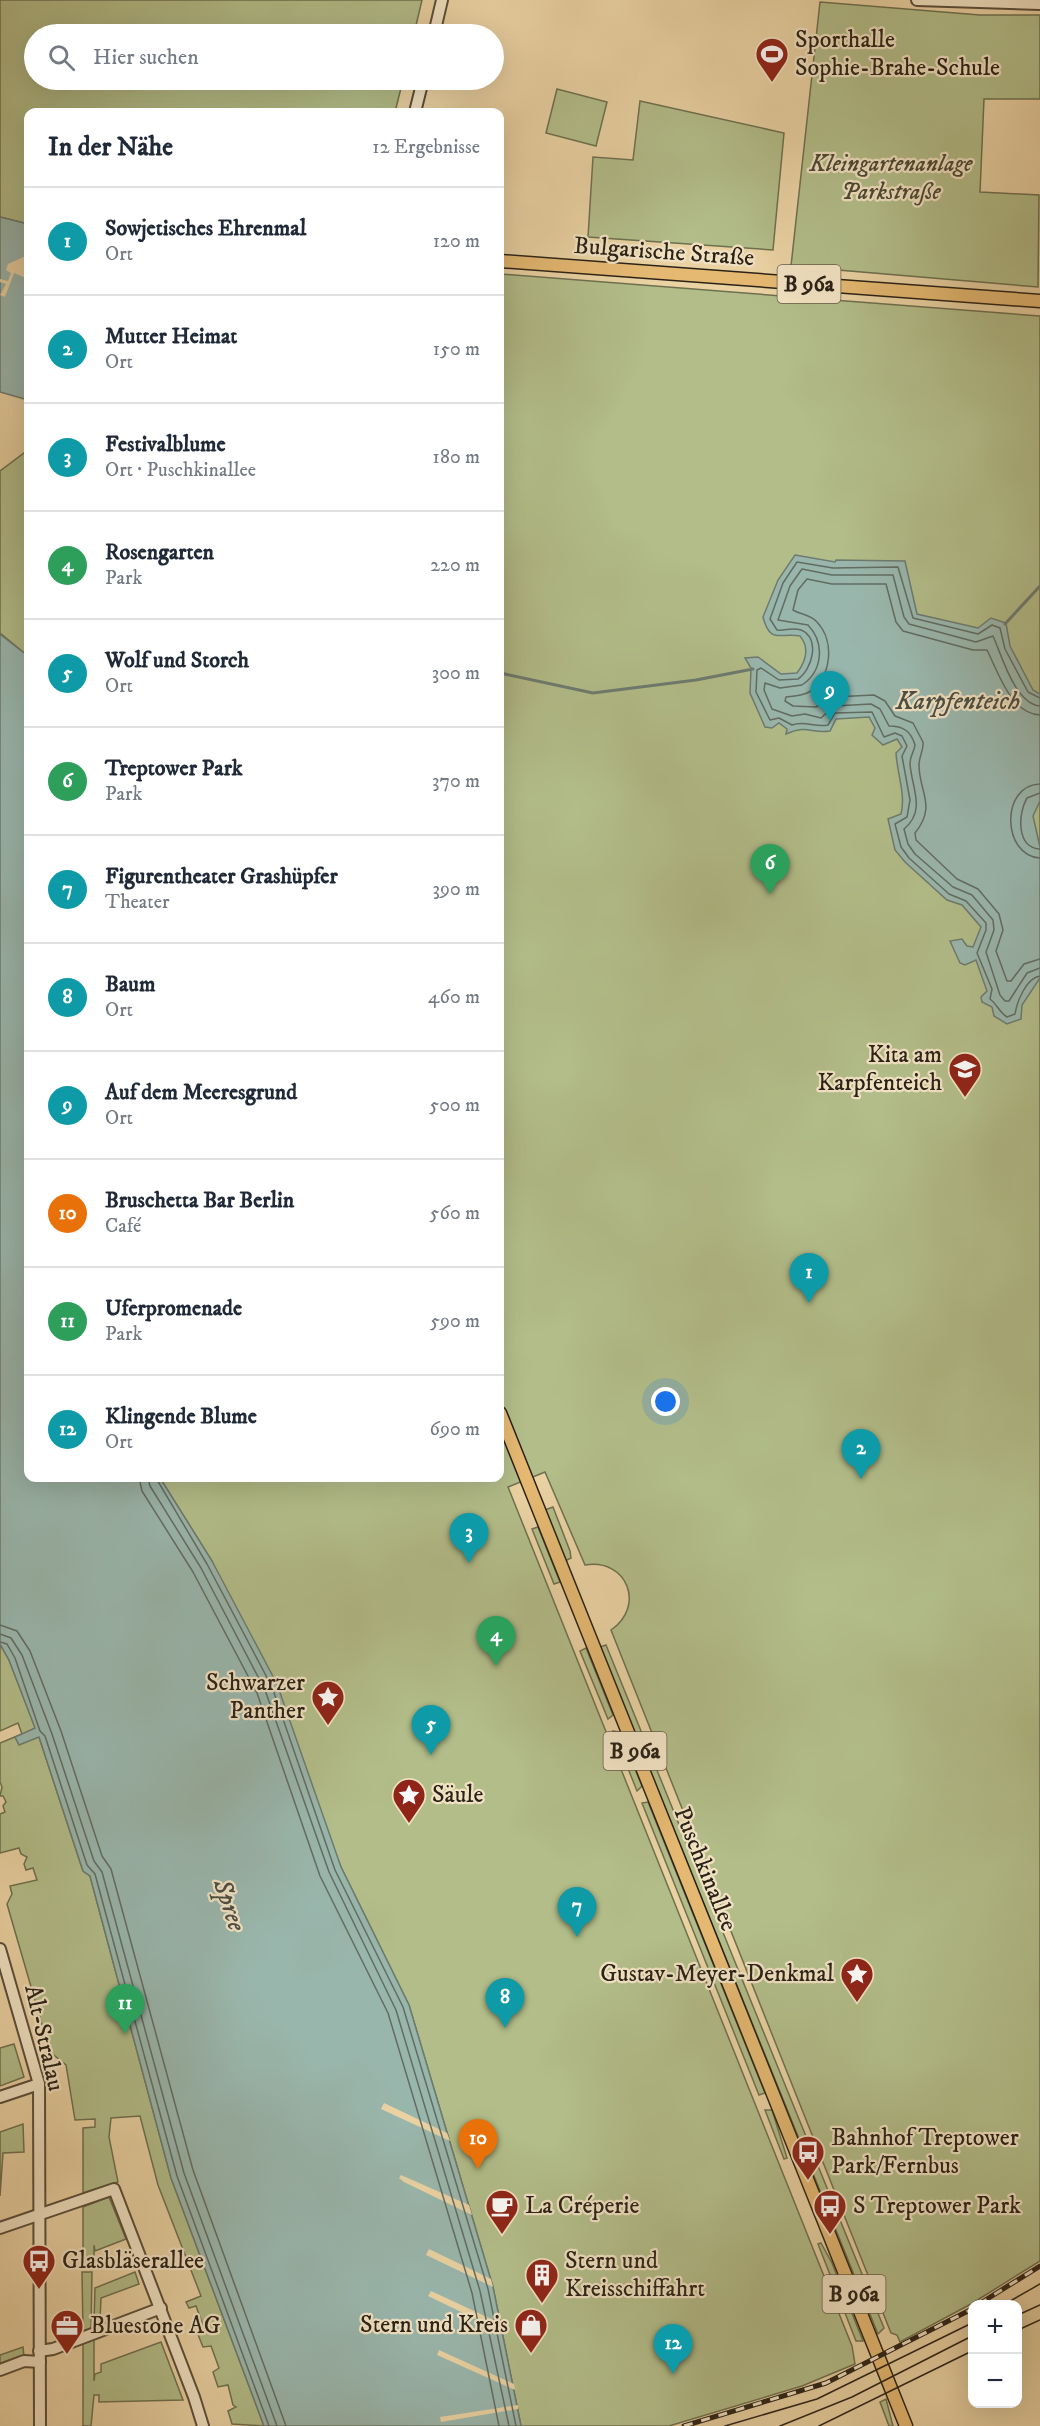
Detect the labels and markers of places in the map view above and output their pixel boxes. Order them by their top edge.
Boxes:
place label: Sporthalle Sophie-Brahe-Schule [795,25,1000,83]
sports icon: Sporthalle Sophie-Brahe-Schule [754,36,790,83]
pin: 9 [810,672,850,721]
pin: 6 [750,844,790,894]
place label: Kita am Karpfenteich [817,1040,942,1098]
school or university icon: Kita am Karpfenteich [947,1051,983,1098]
pin: 1 [790,1254,828,1303]
pin: 2 [842,1430,880,1479]
pin: 3 [450,1514,488,1563]
pin: 4 [476,1616,516,1666]
place label: Schwarzer Panther [206,1668,305,1726]
place icon: Schwarzer Panther [310,1679,346,1726]
pin: 5 [412,1706,450,1755]
place icon: Säule [391,1777,427,1824]
place label: Säule [432,1780,483,1810]
pin: 7 [558,1888,596,1937]
place icon: Gustav-Meyer-Denkmal [839,1956,875,2003]
place label: Gustav-Meyer-Denkmal [600,1959,835,1989]
pin: 8 [486,1978,524,2028]
pin: 11 [106,1984,144,2034]
pin: 10 [458,2120,498,2169]
place label: Bahnhof Treptower Park/Fernbus [831,2123,1019,2181]
bus stop icon: Bahnhof Treptower Park/Fernbus [790,2134,826,2181]
cafe icon: La Créperie [484,2188,520,2235]
bus stop icon: S Treptower Park [812,2188,848,2235]
place label: La Créperie [525,2191,639,2221]
place label: S Treptower Park [853,2191,1021,2221]
bus stop icon: Glasbläserallee [21,2243,57,2290]
place label: Glasbläserallee [62,2246,204,2276]
place label: Stern und Kreisschiffahrt [565,2246,705,2304]
building icon: Stern und Kreisschiffahrt [524,2257,560,2304]
shop icon: Stern und Kreis [513,2307,549,2354]
office icon: Bluestone AG [49,2308,85,2355]
place label: Stern und Kreis [360,2310,508,2340]
place label: Bluestone AG [90,2311,221,2341]
pin: 12 [654,2324,692,2374]

